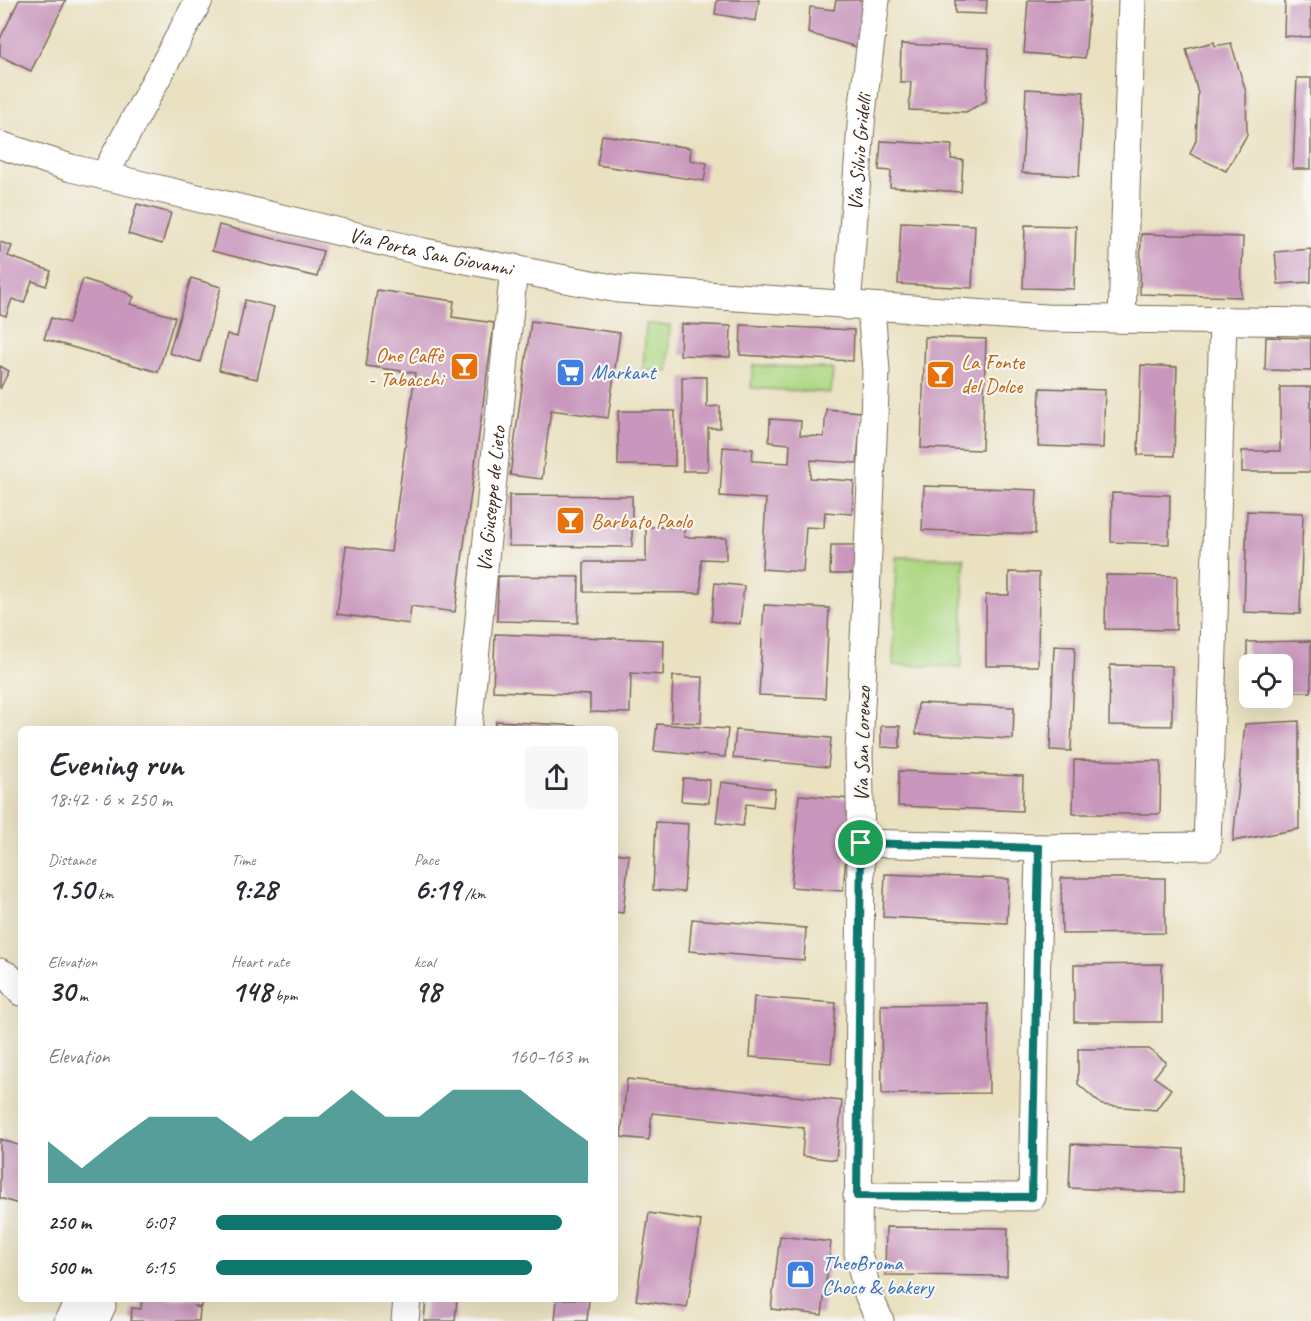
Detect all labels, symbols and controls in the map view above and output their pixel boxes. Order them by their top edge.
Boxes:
street label: Via Silvio Gridelli [841,90,878,212]
street label: Via Porta San Giovanni [347,222,517,282]
place label: One Caffè - Tabacchi [368,342,446,392]
place label: La Fonte del Dolce [961,349,1025,399]
bar icon: One Caffè - Tabacchi [448,351,480,383]
supermarket icon: Markant [554,356,586,388]
bar icon: La Fonte del Dolce [924,358,956,390]
place label: Markant [591,359,657,385]
street label: Via Giuseppe de Lieto [471,424,511,573]
bar icon: Barbato Paolo [554,505,586,537]
place label: Barbato Paolo [591,508,694,534]
map controls [1239,654,1293,708]
button: locate [1239,654,1293,708]
street label: Via San Lorenzo [848,685,876,802]
text: Evening run [48,743,183,785]
button: share [525,746,588,809]
text: 18:42 · 6 × 250 m [48,787,172,812]
pin [835,817,886,868]
icon: arrive [844,826,877,859]
text: Distance [48,850,96,870]
text: Time [231,850,255,870]
text: Pace [414,850,439,870]
text: 1.50 [48,870,94,908]
text: 9:28 [231,870,277,908]
text: 6:19 [414,870,461,908]
text: km [94,884,113,904]
text: /km [461,884,486,904]
text: Elevation [48,952,97,972]
text: Heart rate [231,952,289,972]
text: kcal [414,952,435,972]
text: 30 [48,972,75,1010]
text: 148 [231,972,272,1010]
text: 98 [414,972,441,1010]
text: m [75,986,88,1006]
text: bpm [272,986,297,1006]
text: Elevation [48,1044,110,1069]
text: 160–163 m [509,1044,588,1069]
text: 250 m [48,1210,91,1235]
text: 6:07 [144,1210,175,1235]
place label: TheoBroma Choco & bakery [822,1250,935,1300]
text: 500 m [48,1255,91,1280]
text: 6:15 [144,1255,175,1280]
shop icon: TheoBroma Choco & bakery [785,1259,817,1291]

